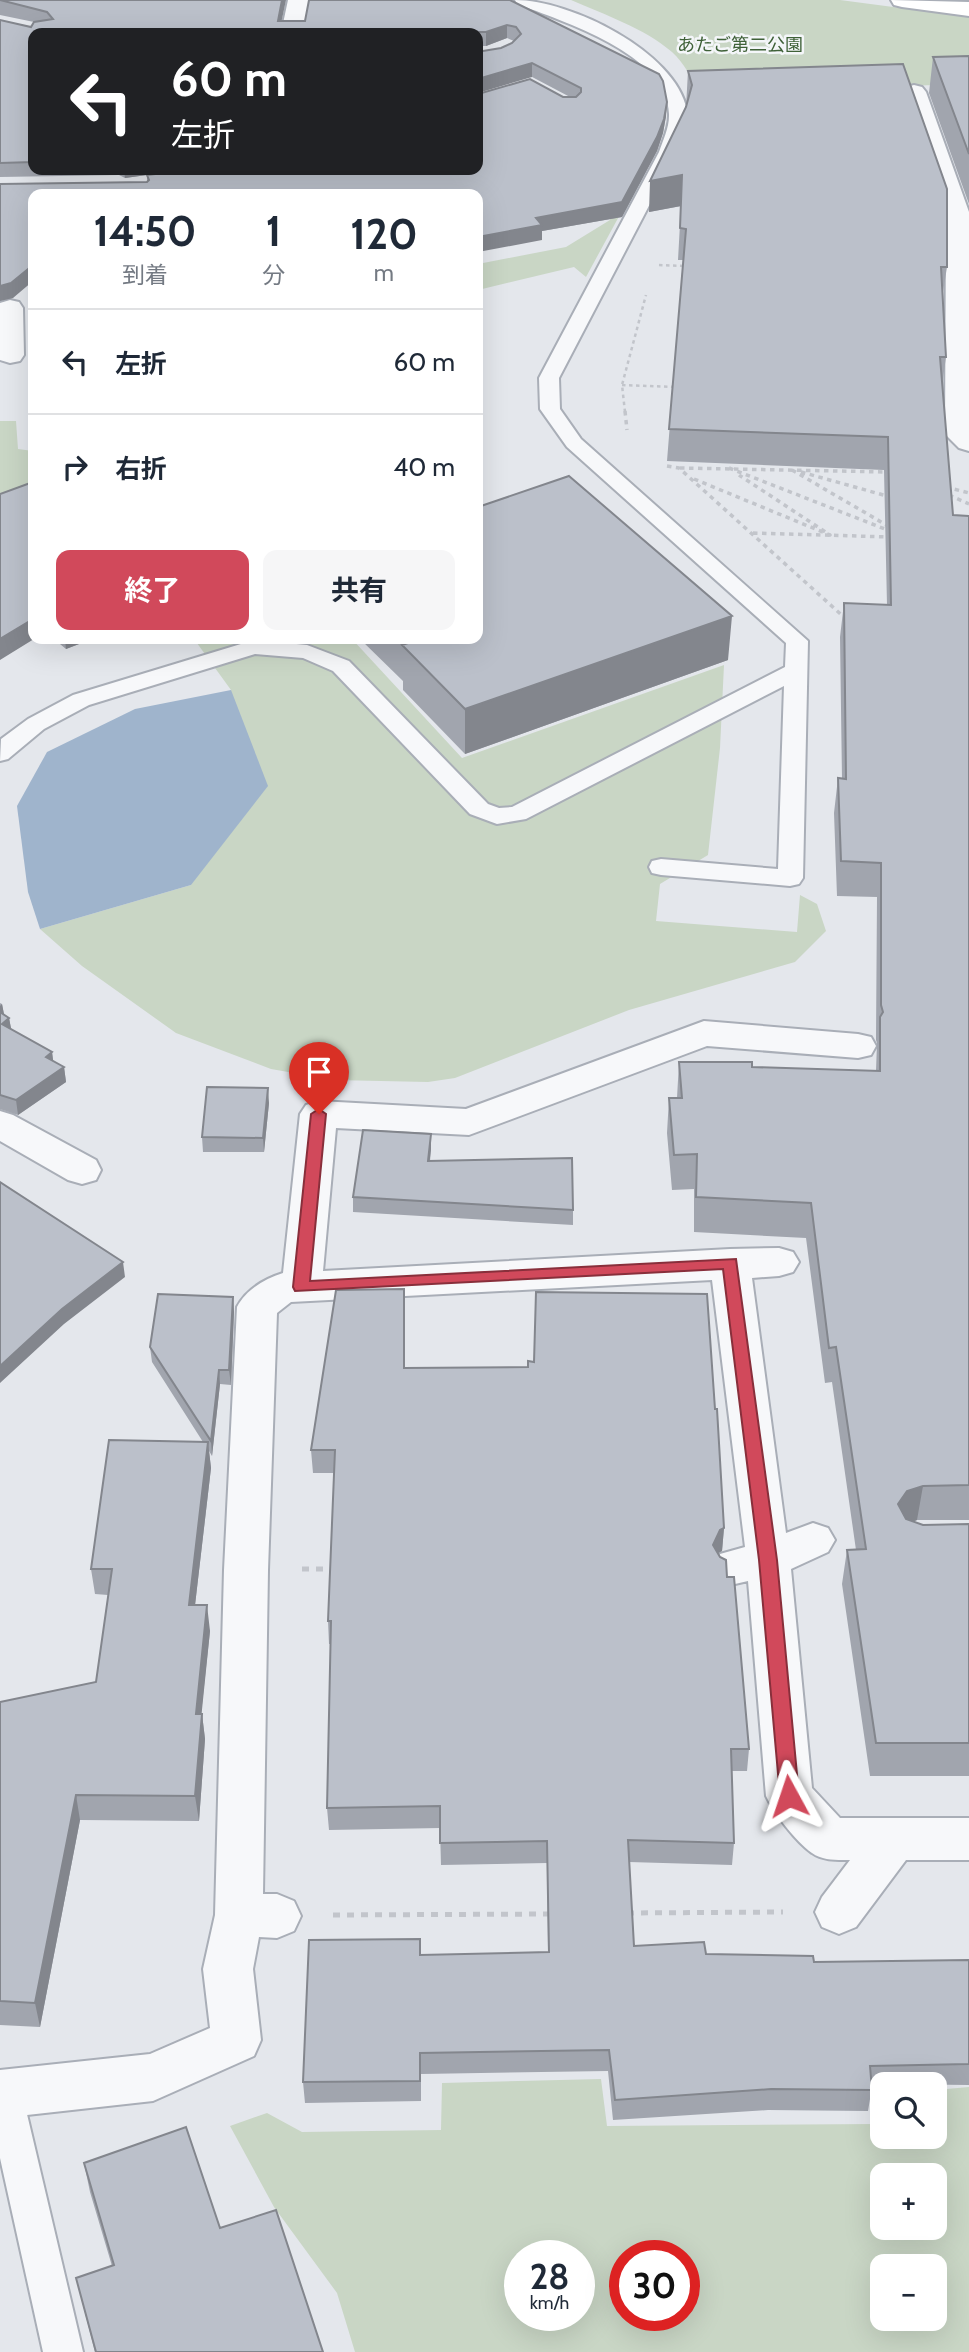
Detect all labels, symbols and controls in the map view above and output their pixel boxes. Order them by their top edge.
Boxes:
park label: あたご第二公園 [677,34,803,56]
text: 60 m [171,49,287,108]
icon: left [56,56,147,147]
text: 左折 [171,115,235,154]
text: 14:50 [93,205,197,257]
text: 1 [266,205,281,257]
text: 120 [350,208,418,260]
text: m [374,259,394,287]
text: 到着 [122,261,168,289]
text: 分 [262,261,285,289]
icon: left [56,343,94,381]
text: 60 m [393,346,455,378]
text: 左折 [115,348,167,380]
icon: right [56,448,94,486]
text: 40 m [393,451,455,483]
text: 右折 [115,453,167,485]
button: 終了 [56,550,249,630]
button: 共有 [263,550,455,630]
pin [289,1042,349,1114]
icon: arrive [300,1053,338,1091]
position arrow [752,1759,826,1833]
map controls [870,2072,947,2331]
button: search [870,2072,947,2149]
button: + [870,2163,947,2240]
speed limit sign: 30 [609,2240,700,2331]
button: − [870,2254,947,2331]
text: 28 [530,2255,569,2298]
text: km/h [530,2292,569,2314]

